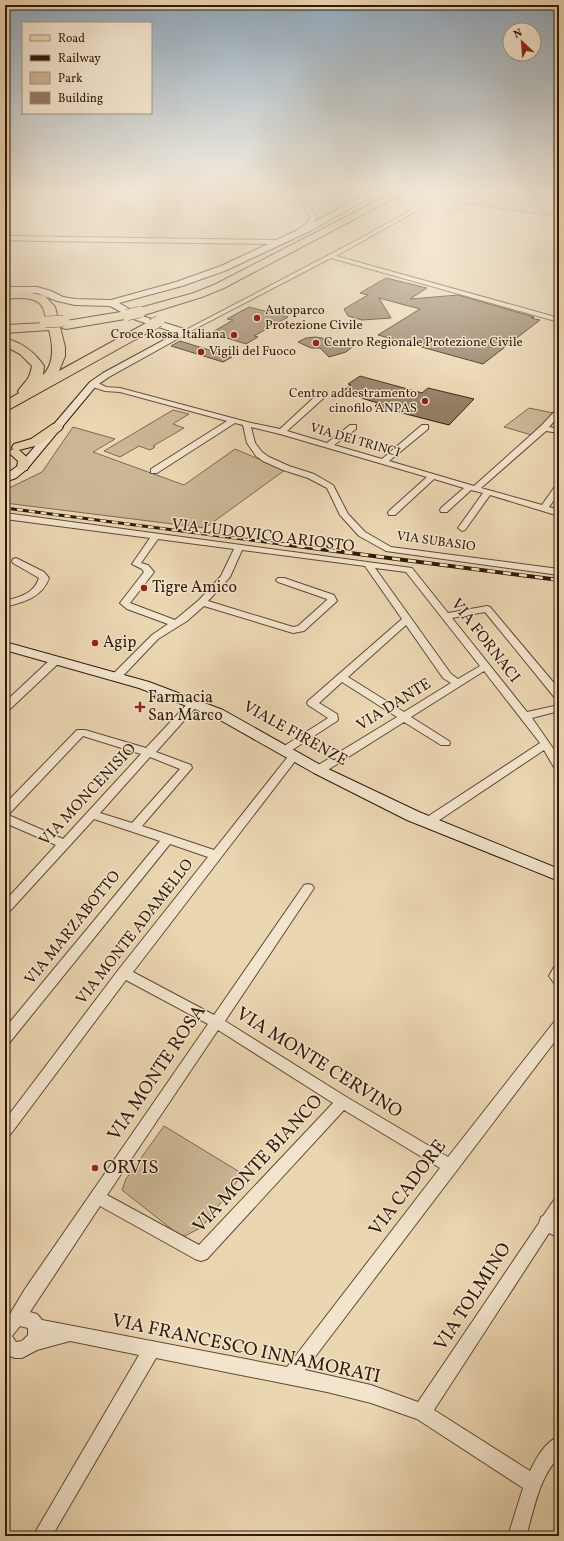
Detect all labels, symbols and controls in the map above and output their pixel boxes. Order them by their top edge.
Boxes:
legend [22,22,152,114]
north arrow [502,22,542,62]
text: N [511,26,525,43]
text: Road [58,31,85,47]
text: Railway [58,51,101,67]
text: Park [58,71,83,87]
text: Building [58,91,103,107]
place label: Autoparco Protezione Civile [265,302,363,335]
marker: Autoparco Protezione Civile [252,313,262,323]
place label: Croce Rossa Italiana [111,326,226,344]
marker: Croce Rossa Italiana [229,330,239,340]
place label: Centro Regionale Protezione Civile [324,334,523,352]
marker: Centro Regionale Protezione Civile [311,338,321,348]
place label: Vigili del Fuoco [209,343,296,361]
marker: Vigili del Fuoco [196,347,206,357]
place label: Centro addestramento cinofilo ANPAS [289,385,417,418]
marker: Centro addestramento cinofilo ANPAS [420,396,430,406]
street label: VIA DEI TRINCI [308,420,402,462]
street label: VIA LUDOVICO ARIOSTO [170,514,356,558]
street label: VIA SUBASIO [395,528,477,557]
place label: Tigre Amico [152,577,237,599]
marker: Tigre Amico [139,583,149,593]
street label: VIA FORNACI [445,594,525,688]
place label: Agip [103,632,136,654]
marker: Agip [90,638,100,648]
street label: VIA DANTE [352,673,436,737]
place label: Farmacia San Marco [148,687,223,727]
street label: VIALE FIRENZE [239,696,351,772]
marker: Farmacia San Marco [135,702,145,712]
street label: VIA MONCENISIO [34,739,142,851]
street label: VIA MONTE ADAMELLO [71,854,199,1009]
street label: VIA MARZABOTTO [20,866,126,990]
street label: VIA MONTE ROSA [102,1000,212,1146]
street label: VIA MONTE CERVINO [231,1001,407,1125]
street label: VIA MONTE BIANCO [187,1089,329,1239]
street label: VIA CADORE [363,1134,453,1242]
place label: ORVIS [103,1155,159,1181]
marker: ORVIS [90,1163,100,1173]
street label: VIA TOLMINO [428,1238,518,1356]
street label: VIA FRANCESCO INNAMORATI [109,1308,383,1390]

